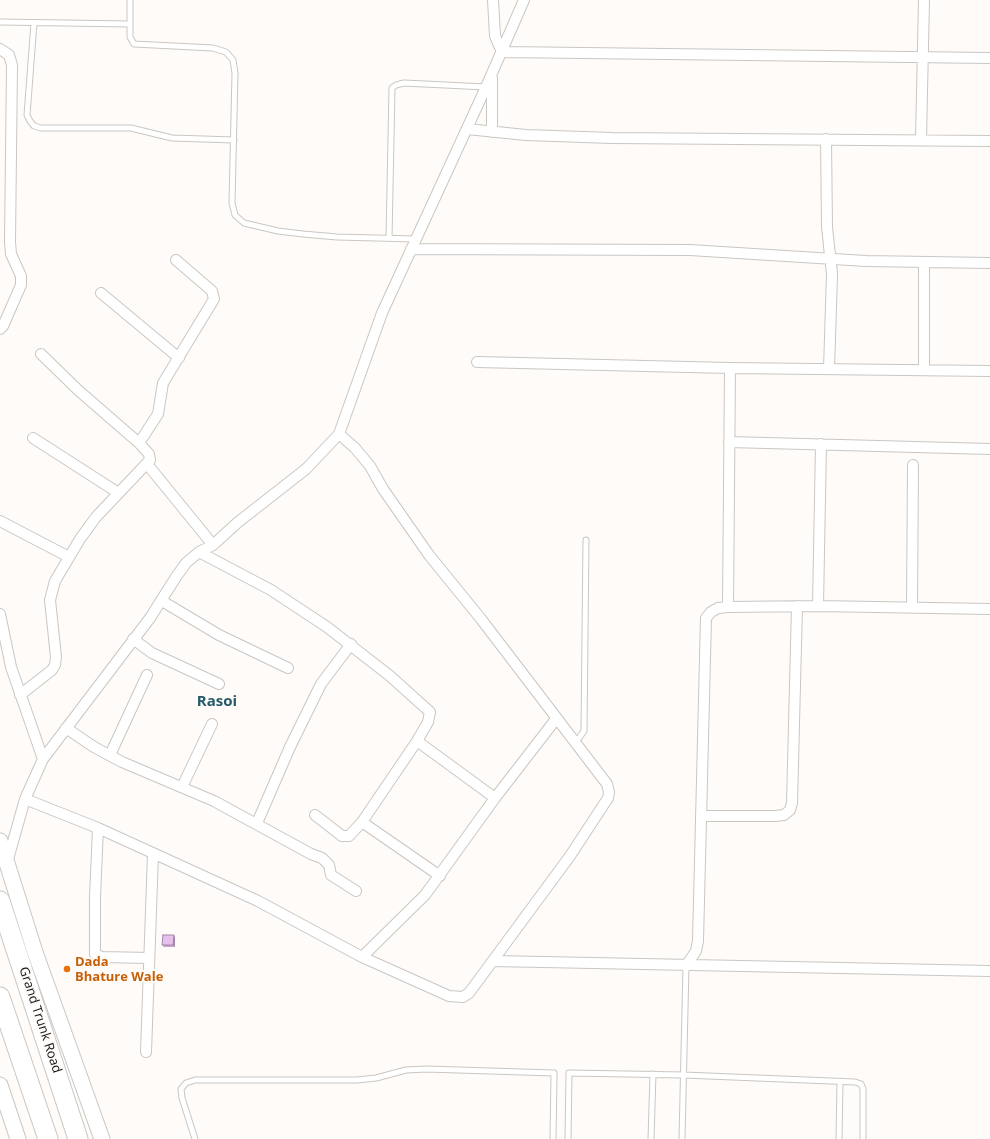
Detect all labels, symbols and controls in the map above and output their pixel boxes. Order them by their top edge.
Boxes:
district label: Rasoi [197,693,237,711]
place label: Dada Bhature Wale [75,954,163,985]
marker: Dada Bhature Wale [62,964,72,974]
street label: Grand Trunk Road [15,965,65,1075]

